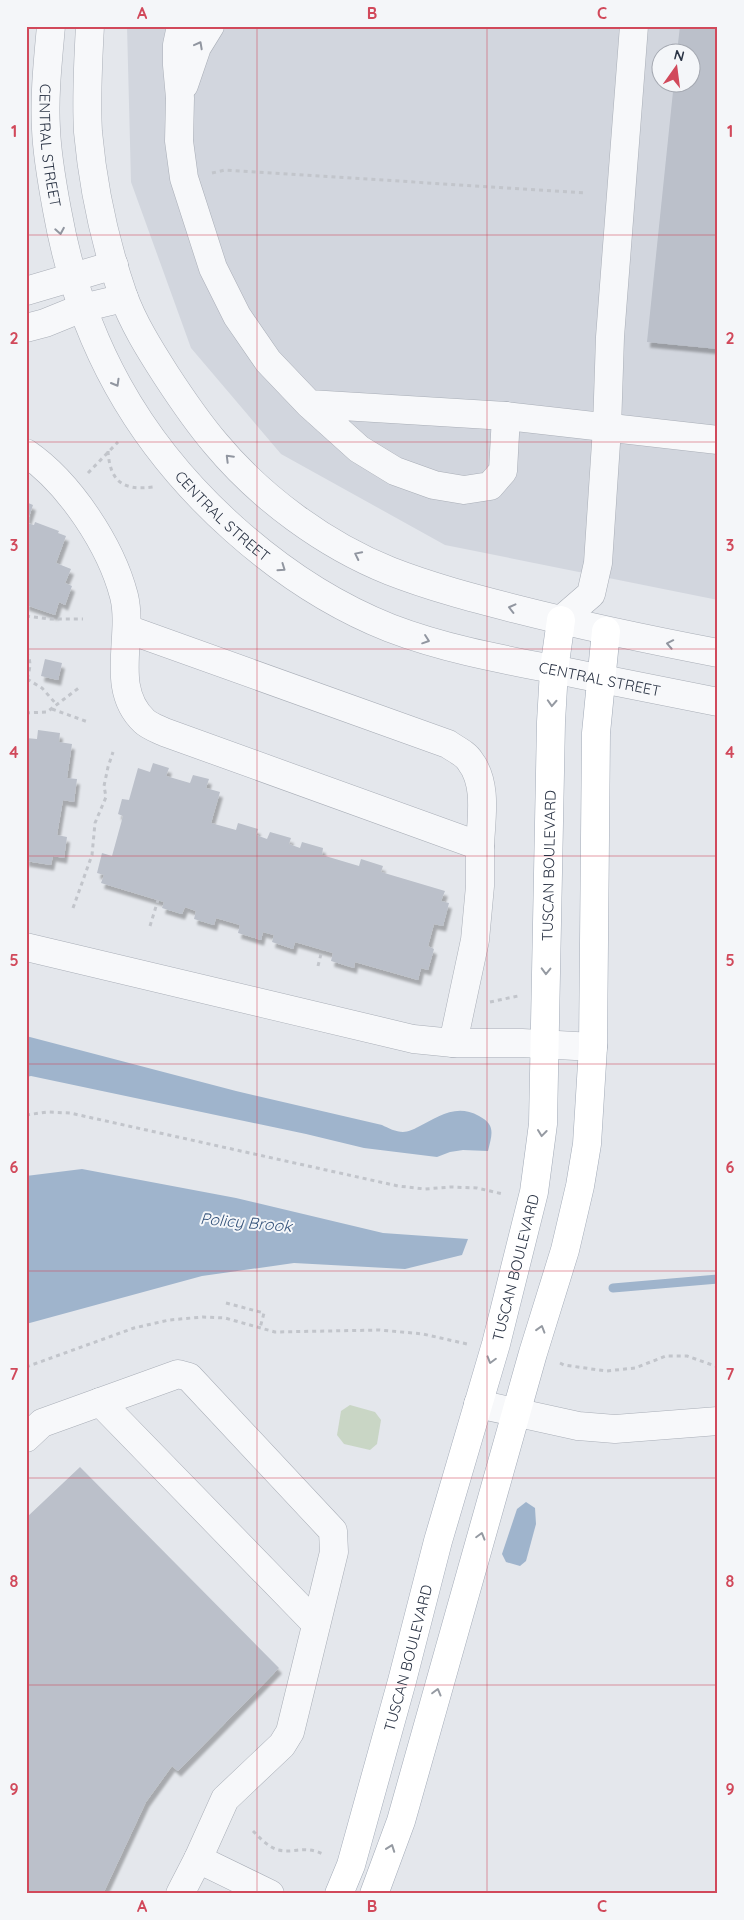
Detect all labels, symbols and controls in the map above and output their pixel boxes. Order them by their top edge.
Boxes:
text: A [137,3,148,23]
text: B [367,3,377,23]
text: C [597,3,607,23]
one-way arrow [193,41,203,50]
north arrow [652,42,702,92]
text: N [672,45,686,65]
street label: CENTRAL STREET [36,83,66,209]
text: 1 [11,121,17,141]
text: 1 [727,121,733,141]
one-way arrow [55,227,65,236]
text: 2 [9,328,19,348]
text: 2 [725,328,735,348]
one-way arrow [110,378,120,387]
one-way arrow [226,455,235,464]
street label: CENTRAL STREET [171,466,274,565]
text: 3 [10,535,18,555]
text: 3 [726,535,734,555]
one-way arrow [354,551,363,561]
one-way arrow [276,562,285,571]
one-way arrow [508,603,516,613]
one-way arrow [421,635,430,645]
one-way arrow [666,639,674,649]
street label: CENTRAL STREET [537,657,662,700]
one-way arrow [547,700,558,708]
text: 4 [9,742,19,762]
text: 4 [725,742,735,762]
street label: TUSCAN BOULEVARD [537,790,559,941]
text: 5 [9,950,19,970]
text: 5 [725,950,735,970]
one-way arrow [540,967,551,975]
one-way arrow [537,1129,547,1137]
text: 6 [10,1157,19,1177]
text: 6 [726,1157,735,1177]
street label: TUSCAN BOULEVARD [488,1192,543,1343]
water label: Policy Brook [199,1208,294,1236]
one-way arrow [535,1326,545,1334]
one-way arrow [486,1355,497,1364]
text: 7 [10,1364,19,1384]
text: 7 [726,1364,735,1384]
one-way arrow [476,1533,486,1541]
text: 8 [10,1571,19,1591]
text: 8 [726,1571,735,1591]
street label: TUSCAN BOULEVARD [379,1582,436,1734]
one-way arrow [431,1688,442,1697]
text: 9 [9,1779,19,1799]
text: 9 [725,1779,735,1799]
one-way arrow [385,1845,395,1853]
text: A [137,1896,148,1916]
text: B [367,1896,377,1916]
text: C [597,1896,607,1916]

